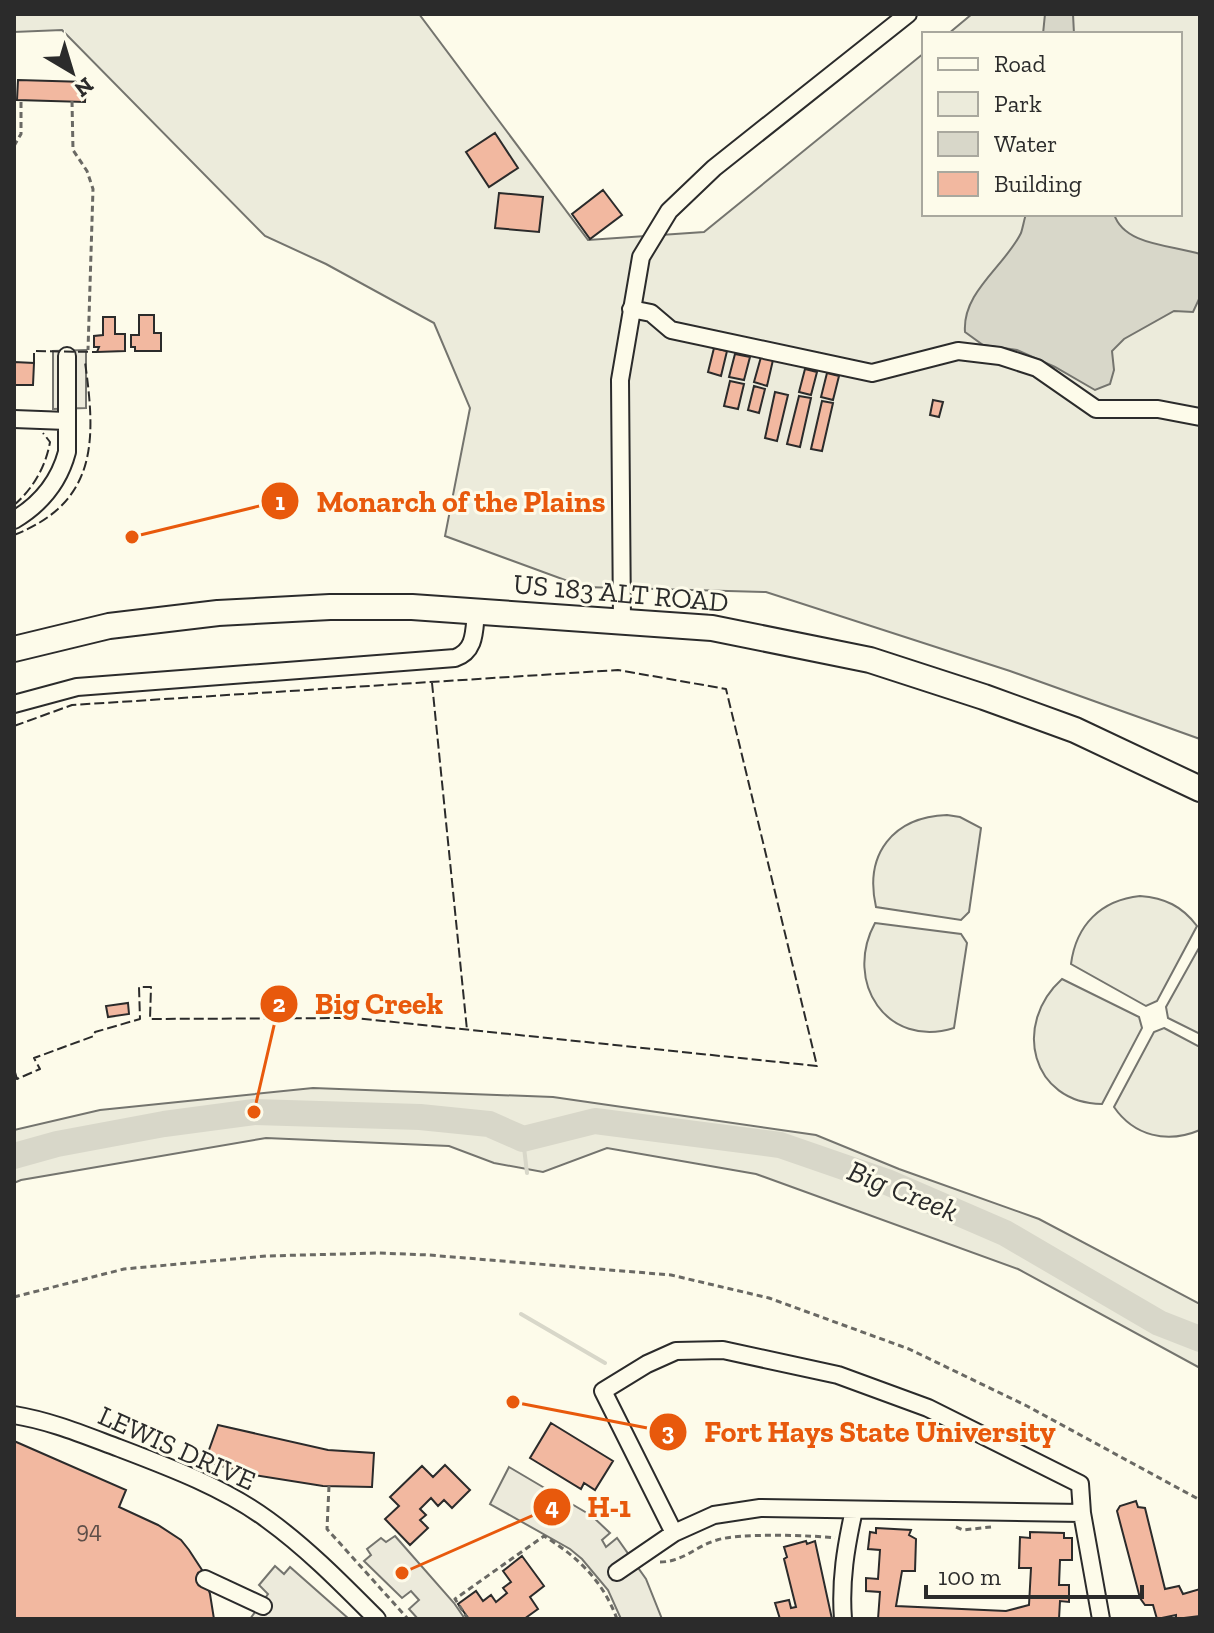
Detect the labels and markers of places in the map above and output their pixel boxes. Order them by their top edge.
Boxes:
callout: Monarch of the Plains [260,474,621,528]
callout: Big Creek [259,977,459,1031]
callout: Fort Hays State University [648,1405,1071,1459]
callout: H-1 [532,1480,647,1534]

